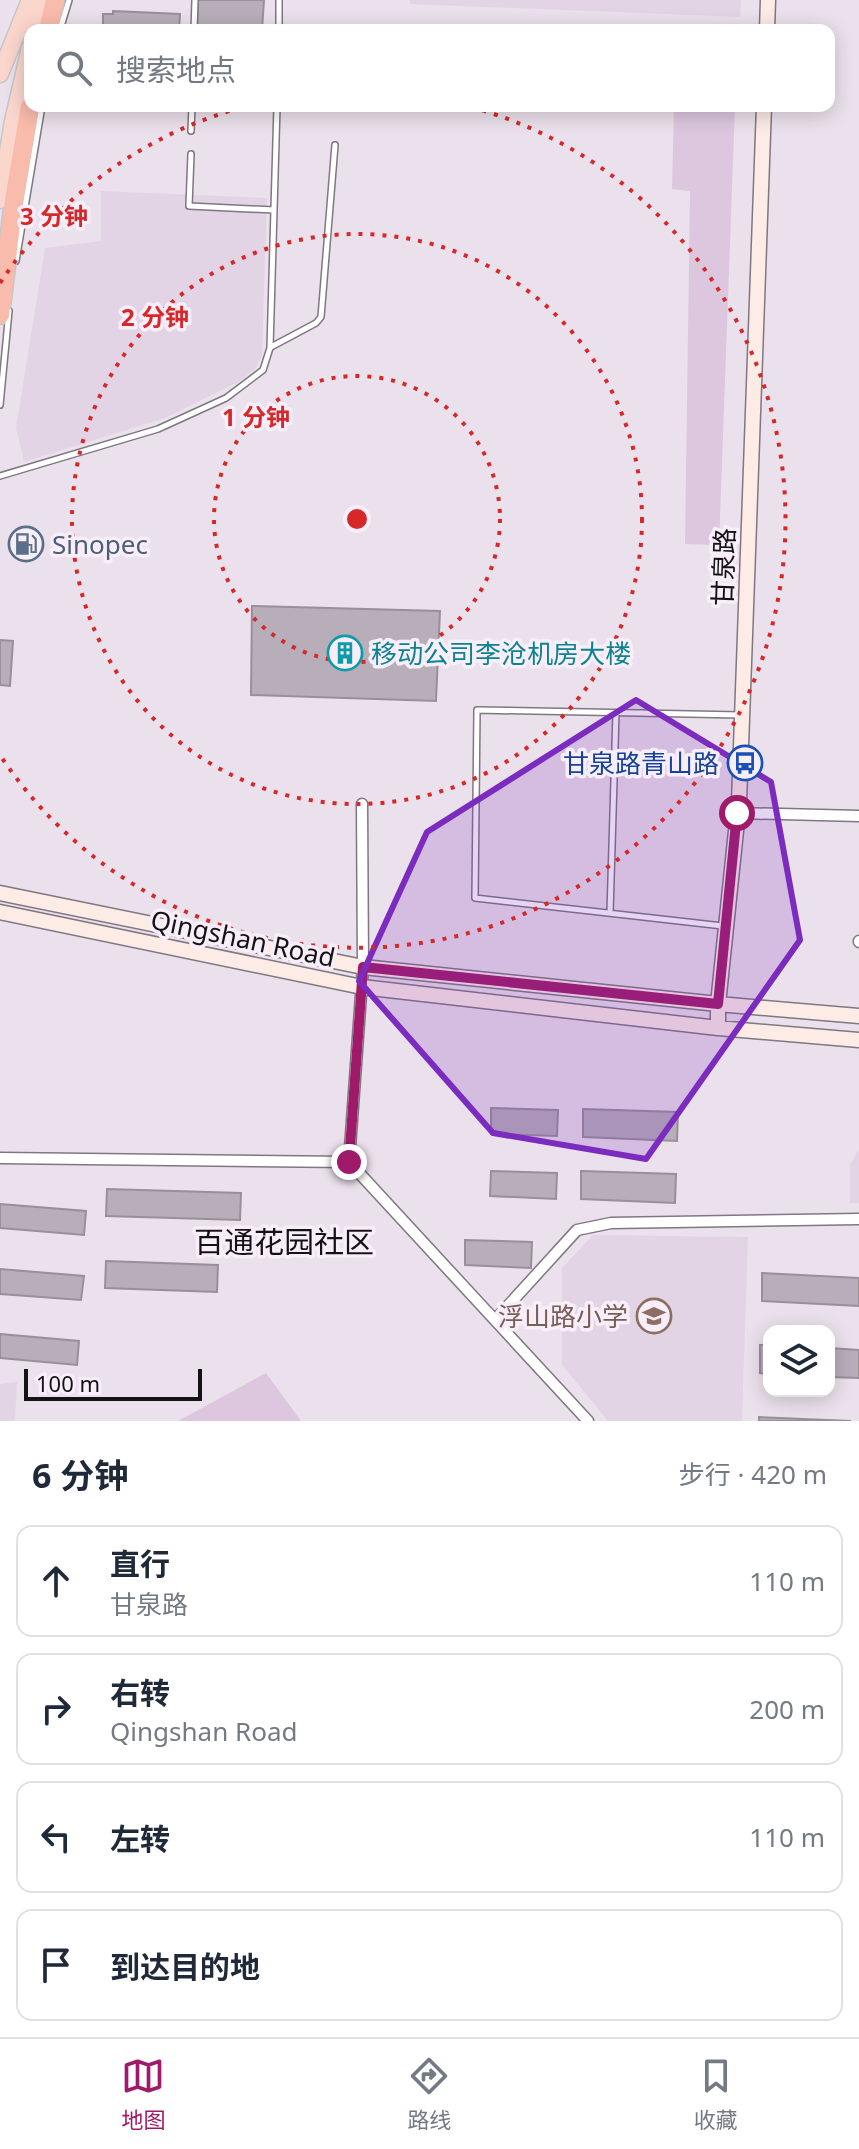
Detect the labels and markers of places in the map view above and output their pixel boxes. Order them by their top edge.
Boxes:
centre of rings [343,505,371,533]
fuel station icon: Sinopec [7,525,45,563]
place label: Sinopec [52,526,148,562]
building icon: 移动公司李沧机房大楼 [326,634,364,672]
place label: 移动公司李沧机房大楼 [371,635,631,671]
bus stop icon: 甘泉路青山路 [726,744,764,782]
place label: 甘泉路青山路 [563,745,719,781]
school or university icon: 浮山路小学 [635,1297,673,1335]
place label: 浮山路小学 [498,1298,628,1334]

